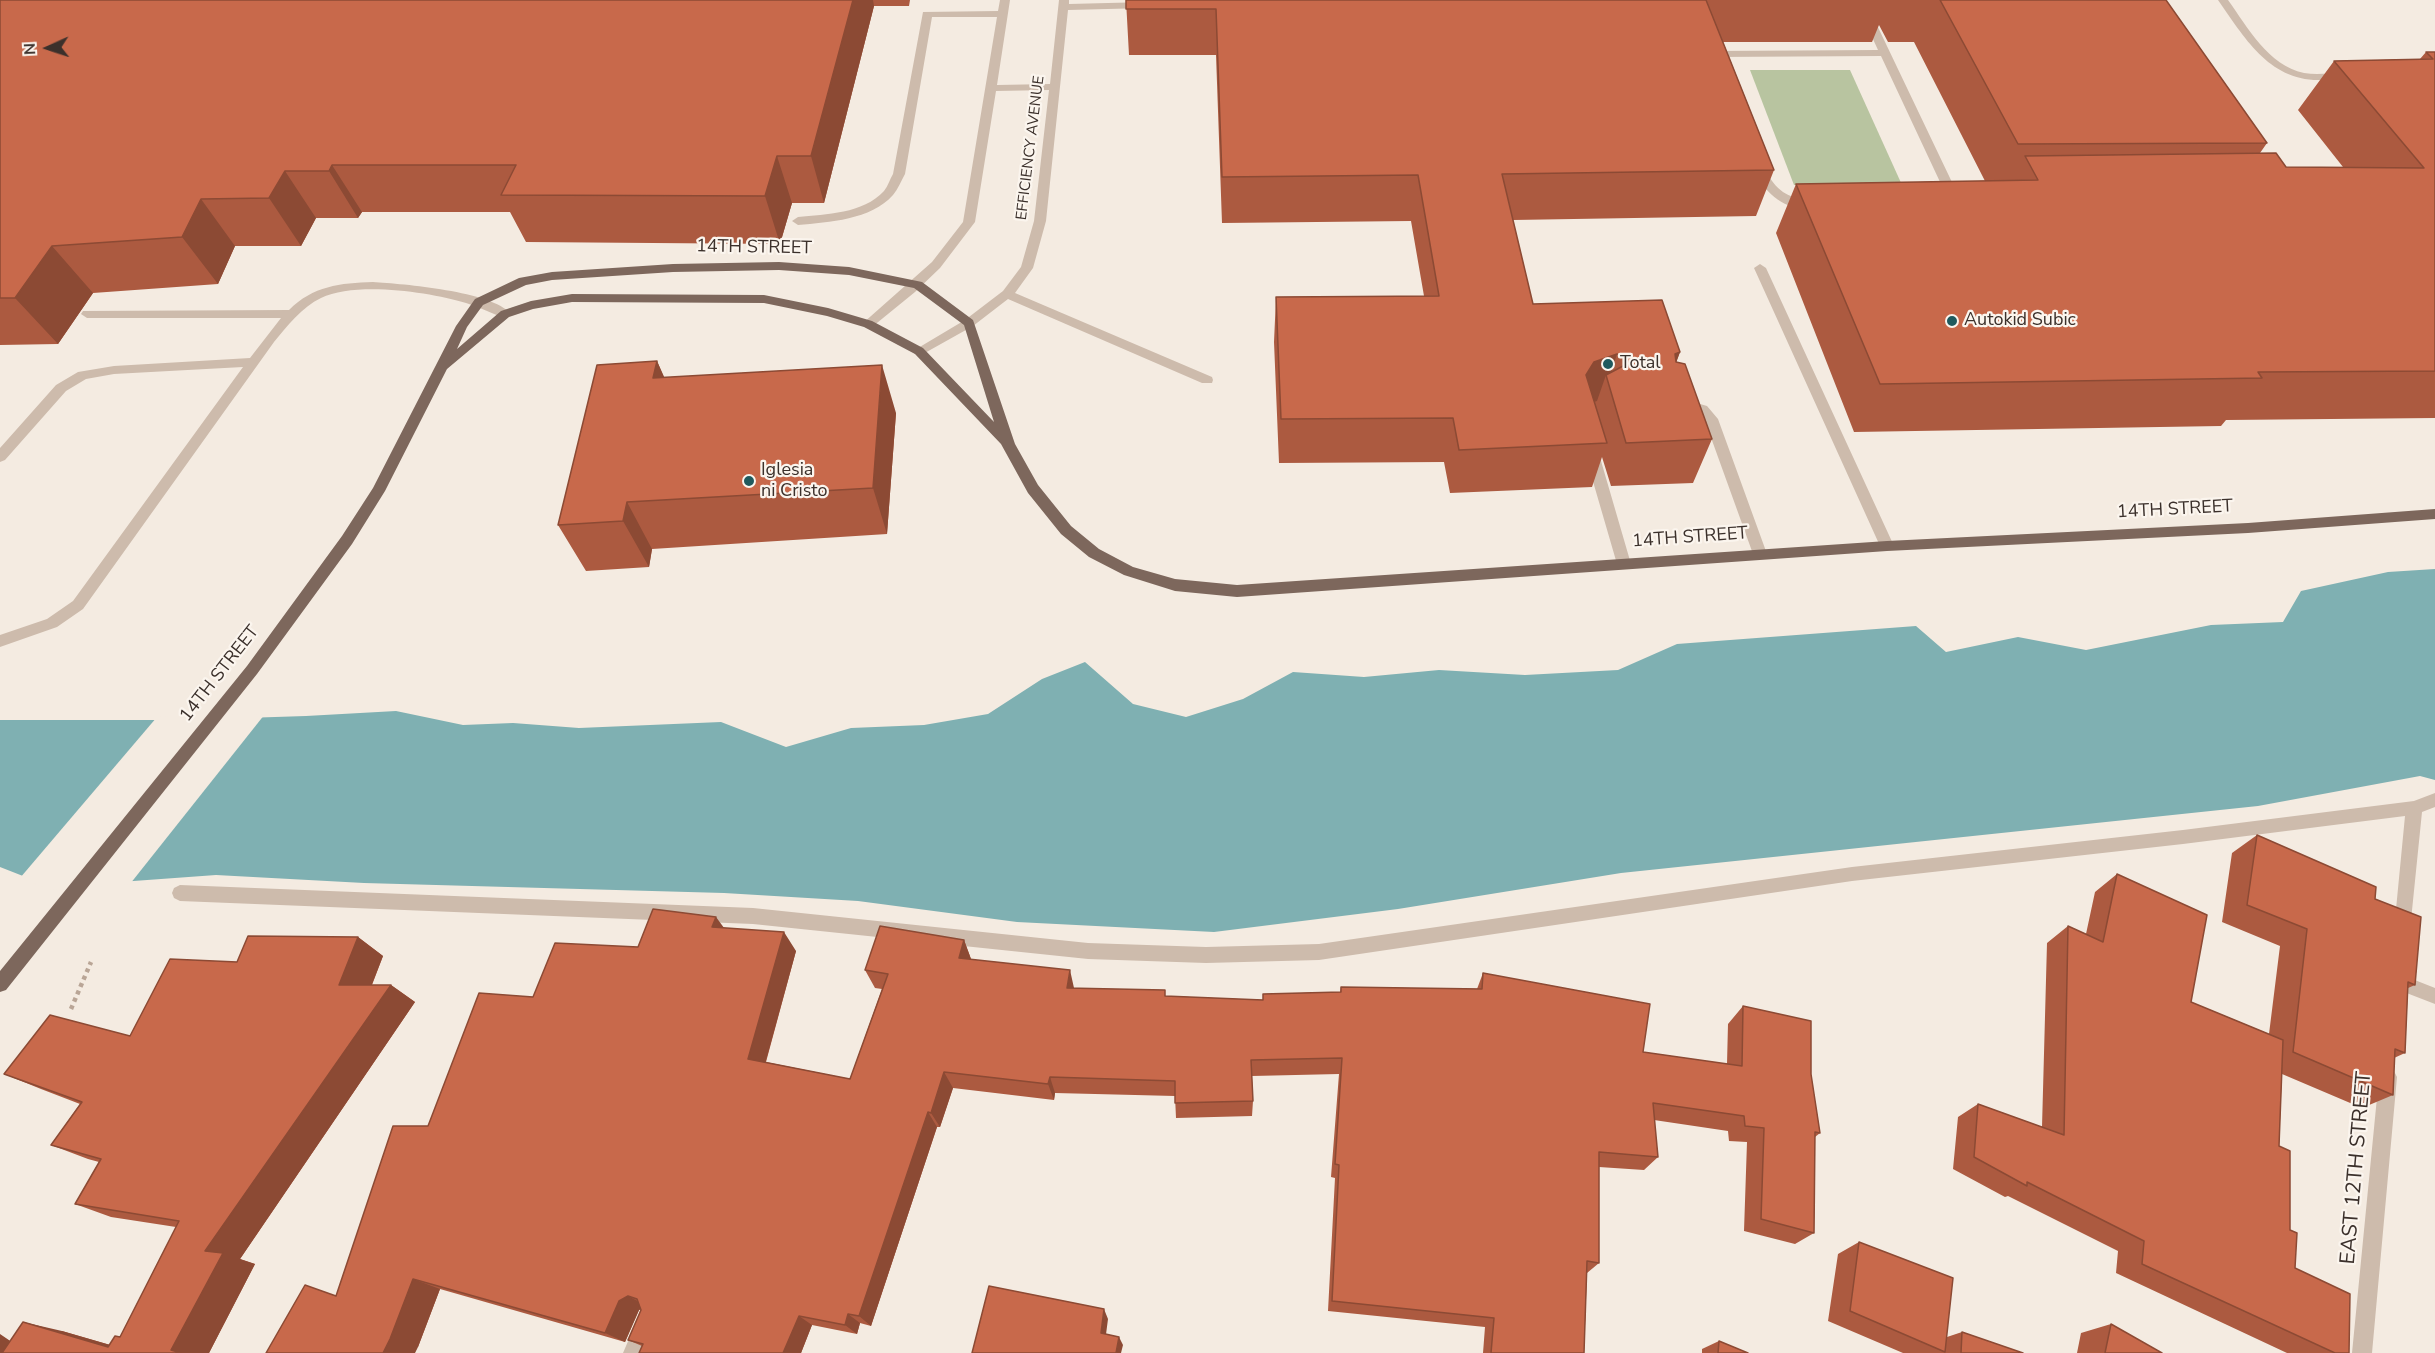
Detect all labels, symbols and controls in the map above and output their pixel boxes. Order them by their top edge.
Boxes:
north arrow [18,18,78,78]
text: N [19,42,41,55]
street label: EFFICIENCY AVENUE [1013,75,1049,221]
street label: 14TH STREET [696,236,812,260]
place label: Autokid Subic [1964,310,2076,332]
marker: Autokid Subic [1945,314,1959,328]
place label: Total [1620,353,1661,375]
marker: Total [1601,357,1615,371]
place label: Iglesia ni Cristo [761,460,828,502]
marker: Iglesia ni Cristo [742,474,756,488]
street label: 14TH STREET [2116,496,2234,524]
street label: 14TH STREET [1631,523,1749,553]
street label: 14TH STREET [176,622,264,726]
street label: EAST 12TH STREET [2336,1071,2378,1265]

